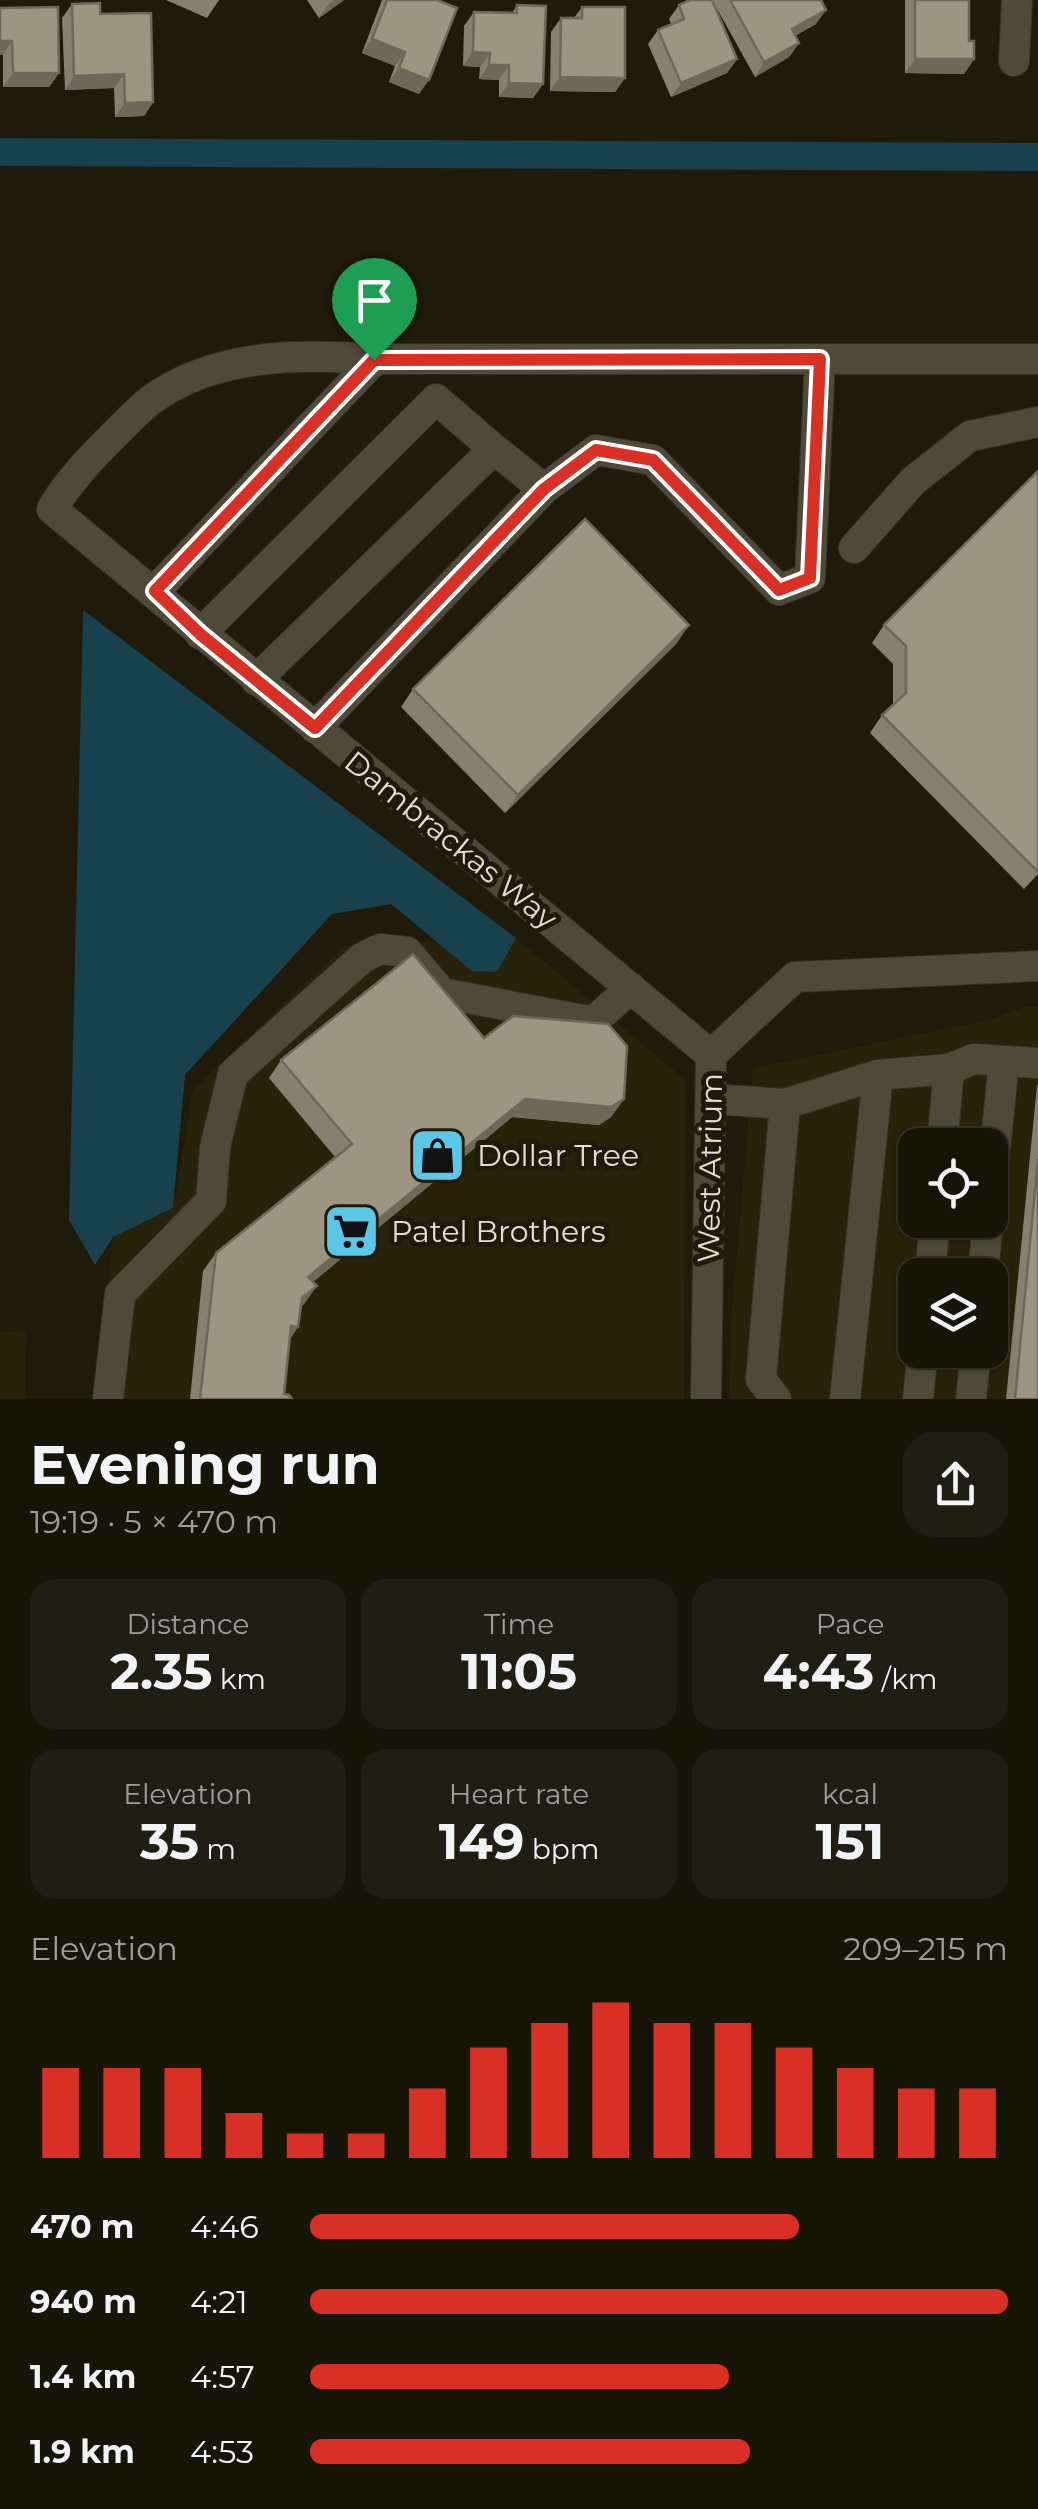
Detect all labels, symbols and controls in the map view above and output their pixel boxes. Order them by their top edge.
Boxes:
pin [332,258,417,361]
icon: arrive [347,273,402,328]
street label: Dambrackas Way [337,743,565,938]
street label: West Atrium [690,1073,730,1263]
shop icon: Dollar Tree [408,1125,468,1185]
map controls [898,1128,1008,1368]
button: locate [898,1128,1008,1238]
place label: Dollar Tree [477,1137,639,1174]
supermarket icon: Patel Brothers [322,1201,382,1261]
place label: Patel Brothers [391,1213,606,1250]
button: layers [898,1258,1008,1368]
text: Evening run [30,1431,380,1498]
button: share [903,1432,1008,1537]
text: 19:19 · 5 × 470 m [30,1502,278,1541]
text: Distance [126,1607,250,1641]
text: Time [484,1607,554,1641]
text: Pace [816,1607,884,1641]
text: 2.35 [110,1641,212,1702]
text: 11:05 [461,1641,577,1702]
text: 4:43 [763,1641,874,1702]
text: km [212,1662,266,1696]
text: /km [874,1662,937,1696]
text: Elevation [123,1777,253,1811]
text: Heart rate [449,1777,589,1811]
text: kcal [822,1777,878,1811]
text: 35 [140,1811,199,1872]
text: 149 [439,1811,524,1872]
text: 151 [816,1811,884,1872]
text: m [199,1832,236,1866]
text: bpm [524,1832,599,1866]
text: Elevation [30,1929,178,1968]
text: 209–215 m [843,1929,1008,1968]
text: 470 m [30,2207,134,2246]
text: 4:46 [190,2207,259,2246]
text: 940 m [30,2282,137,2321]
text: 4:21 [190,2282,248,2321]
text: 1.4 km [30,2357,136,2396]
text: 4:57 [190,2357,255,2396]
text: 1.9 km [30,2432,135,2471]
text: 4:53 [190,2432,254,2471]

